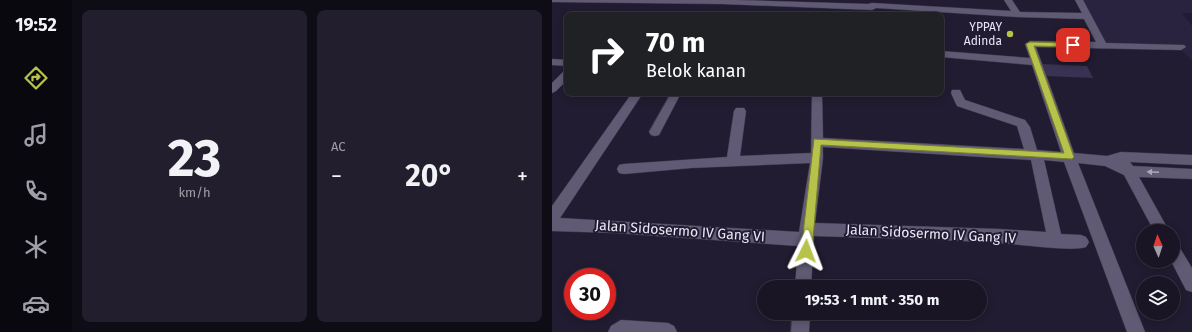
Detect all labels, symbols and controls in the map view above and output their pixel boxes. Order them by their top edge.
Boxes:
text: 19:52 [15,14,57,36]
place label: YPPAY Adinda [964,20,1002,48]
text: 70 m [646,26,705,59]
icon: right [580,28,632,80]
pin [1056,28,1090,62]
marker: YPPAY Adinda [1005,29,1015,39]
icon: arrive [1062,34,1084,56]
text: Belok kanan [646,60,746,82]
icon: directions [22,64,50,92]
icon: music [22,121,50,149]
text: 23 [168,127,221,190]
text: AC [331,139,346,154]
text: 20° [405,158,454,194]
text: − [331,163,342,190]
text: + [517,163,528,190]
one-way arrow [1147,169,1159,176]
icon: phone [22,177,50,205]
text: km/h [178,185,211,200]
street label: Jalan Sidosermo IV Gang VI [595,217,765,245]
street label: Jalan Sidosermo IV Gang IV [846,221,1017,247]
north arrow [1136,224,1180,268]
map controls [1136,224,1180,320]
position arrow [785,230,827,272]
icon: climate [22,233,50,261]
speed limit sign: 30 [564,268,616,320]
button: layers [1136,276,1180,320]
icon: car [22,290,50,318]
text: 19:53 · 1 mnt · 350 m [805,291,939,309]

